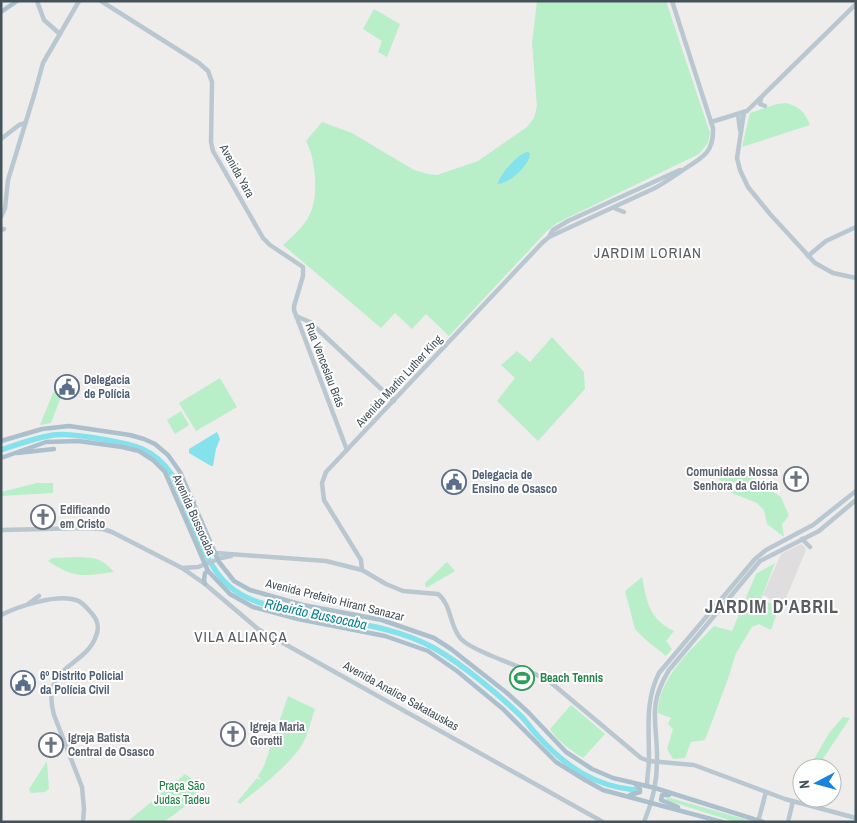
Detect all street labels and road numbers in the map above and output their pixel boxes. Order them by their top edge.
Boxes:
street label: Avenida Yara [215,141,258,201]
street label: Rua Venceslau Brás [302,321,348,410]
street label: Avenida Martin Luther King [351,331,446,431]
street label: Avenida Bussocaba [169,471,219,559]
street label: Avenida Prefeito Hirant Sanazar [263,575,407,625]
street label: Avenida Analice Sakatauskas [339,657,462,735]

